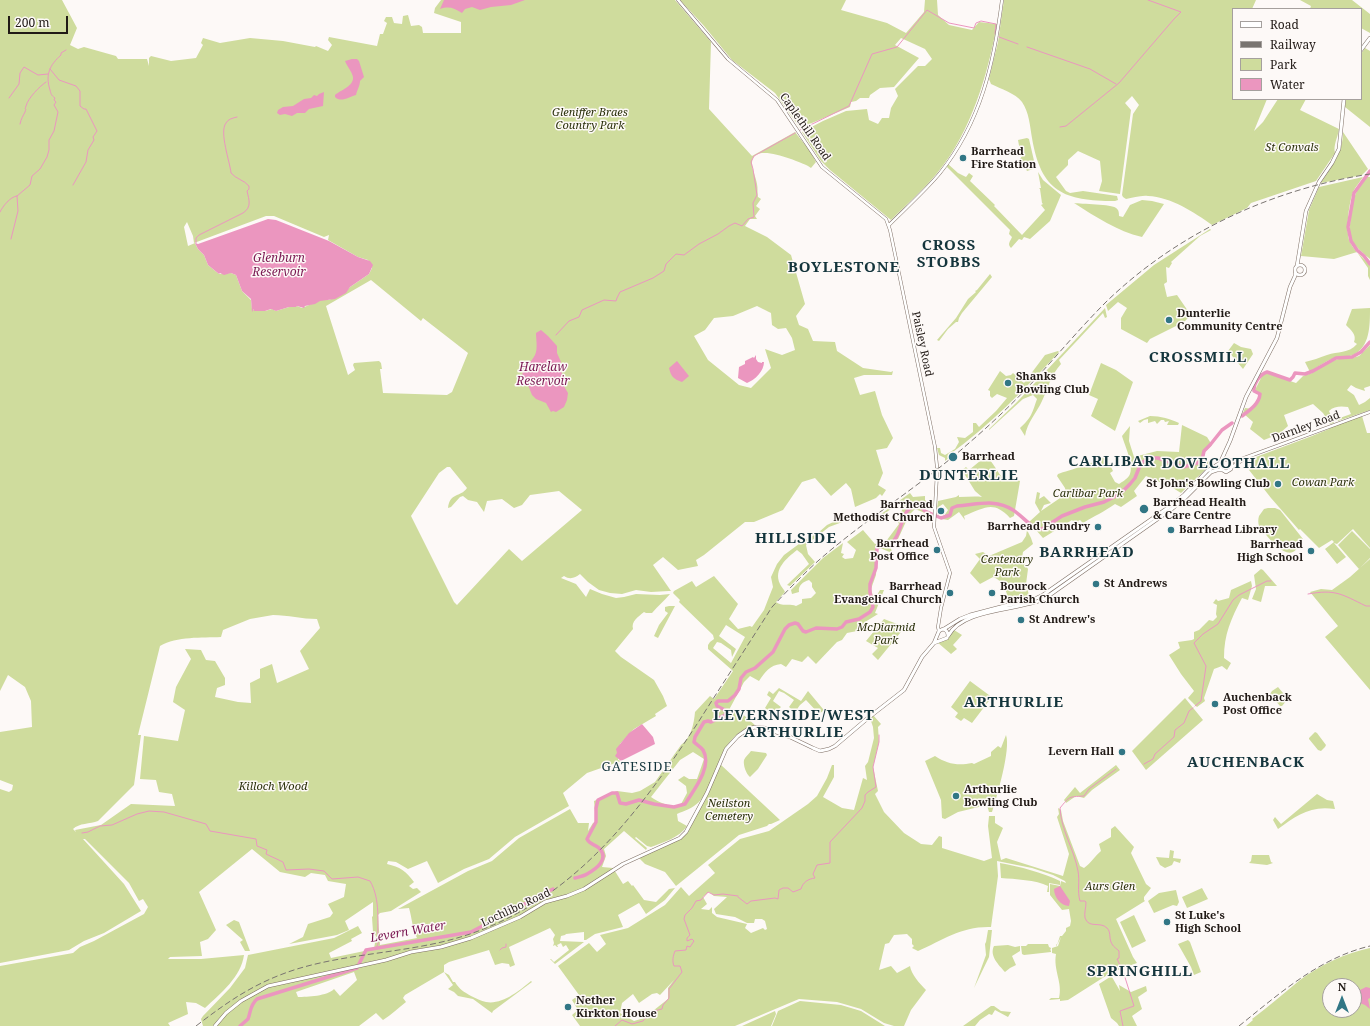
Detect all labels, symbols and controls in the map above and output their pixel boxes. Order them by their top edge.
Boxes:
scale bar [10,8,70,34]
legend [1232,8,1362,100]
text: 200 m [15,14,50,31]
text: Road [1270,16,1299,33]
text: Railway [1270,36,1316,53]
text: Park [1270,56,1297,73]
text: Water [1270,76,1305,93]
street label: Caplethill Road [777,91,833,163]
park label: Gleniffer Braes Country Park [552,106,628,132]
park label: St Convals [1265,141,1319,155]
place label: Barrhead Fire Station [971,145,1036,171]
marker: Barrhead Fire Station [958,153,968,163]
district label: CROSS STOBBS [917,237,981,272]
water label: Glenburn Reservoir [252,252,306,280]
district label: BOYLESTONE [788,259,900,277]
place label: Dunterlie Community Centre [1177,307,1283,333]
street label: Paisley Road [909,310,935,378]
marker: Dunterlie Community Centre [1164,315,1174,325]
district label: CROSSMILL [1149,349,1247,367]
water label: Harelaw Reservoir [516,361,570,389]
place label: Shanks Bowling Club [1016,370,1089,396]
marker: Shanks Bowling Club [1003,378,1013,388]
street label: Darnley Road [1270,409,1342,445]
place label: Barrhead [962,450,1015,464]
marker: Barrhead [947,451,959,463]
district label: CARLIBAR [1068,453,1156,471]
district label: DOVECOTHALL [1162,455,1290,473]
district label: DUNTERLIE [919,467,1019,485]
park label: Cowan Park [1292,476,1354,490]
place label: St John's Bowling Club [1146,477,1270,491]
marker: St John's Bowling Club [1273,479,1283,489]
park label: Carlibar Park [1053,487,1123,501]
place label: Barrhead Health & Care Centre [1153,496,1246,522]
place label: Barrhead Methodist Church [833,498,933,524]
marker: Barrhead Health & Care Centre [1138,503,1150,515]
marker: Barrhead Methodist Church [936,506,946,516]
place label: Barrhead Foundry [987,520,1090,534]
marker: Barrhead Foundry [1093,522,1103,532]
place label: Barrhead Library [1179,523,1277,537]
marker: Barrhead Library [1166,525,1176,535]
district label: HILLSIDE [755,530,837,548]
place label: Barrhead Post Office [870,537,929,563]
place label: Barrhead High School [1237,538,1303,564]
district label: BARRHEAD [1039,544,1135,562]
marker: Barrhead Post Office [932,545,942,555]
marker: Barrhead High School [1306,546,1316,556]
park label: Centenary Park [981,553,1033,579]
place label: St Andrews [1104,577,1167,591]
marker: St Andrews [1091,579,1101,589]
place label: Barrhead Evangelical Church [834,580,942,606]
place label: Bourock Parish Church [1000,580,1080,606]
marker: Barrhead Evangelical Church [945,588,955,598]
marker: Bourock Parish Church [987,588,997,598]
place label: St Andrew's [1029,613,1095,627]
marker: St Andrew's [1016,615,1026,625]
park label: McDiarmid Park [857,621,915,647]
place label: Auchenback Post Office [1223,691,1292,717]
district label: ARTHURLIE [964,694,1064,712]
marker: Auchenback Post Office [1210,699,1220,709]
district label: LEVERNSIDE/WEST ARTHURLIE [713,707,875,742]
place label: Levern Hall [1048,745,1114,759]
marker: Levern Hall [1117,747,1127,757]
district label: AUCHENBACK [1187,754,1305,772]
district label: GATESIDE [601,759,673,775]
park label: Killoch Wood [239,780,307,794]
place label: Arthurlie Bowling Club [964,783,1037,809]
marker: Arthurlie Bowling Club [951,791,961,801]
park label: Neilston Cemetery [705,797,753,823]
park label: Aurs Glen [1085,880,1135,894]
street label: Lochlibo Road [479,886,553,930]
place label: St Luke's High School [1175,909,1241,935]
marker: St Luke's High School [1162,917,1172,927]
water label: Levern Water [369,918,447,946]
district label: SPRINGHILL [1087,963,1193,981]
north arrow [1322,978,1362,1018]
text: N [1338,979,1346,994]
place label: Nether Kirkton House [576,994,657,1020]
marker: Nether Kirkton House [563,1002,573,1012]

